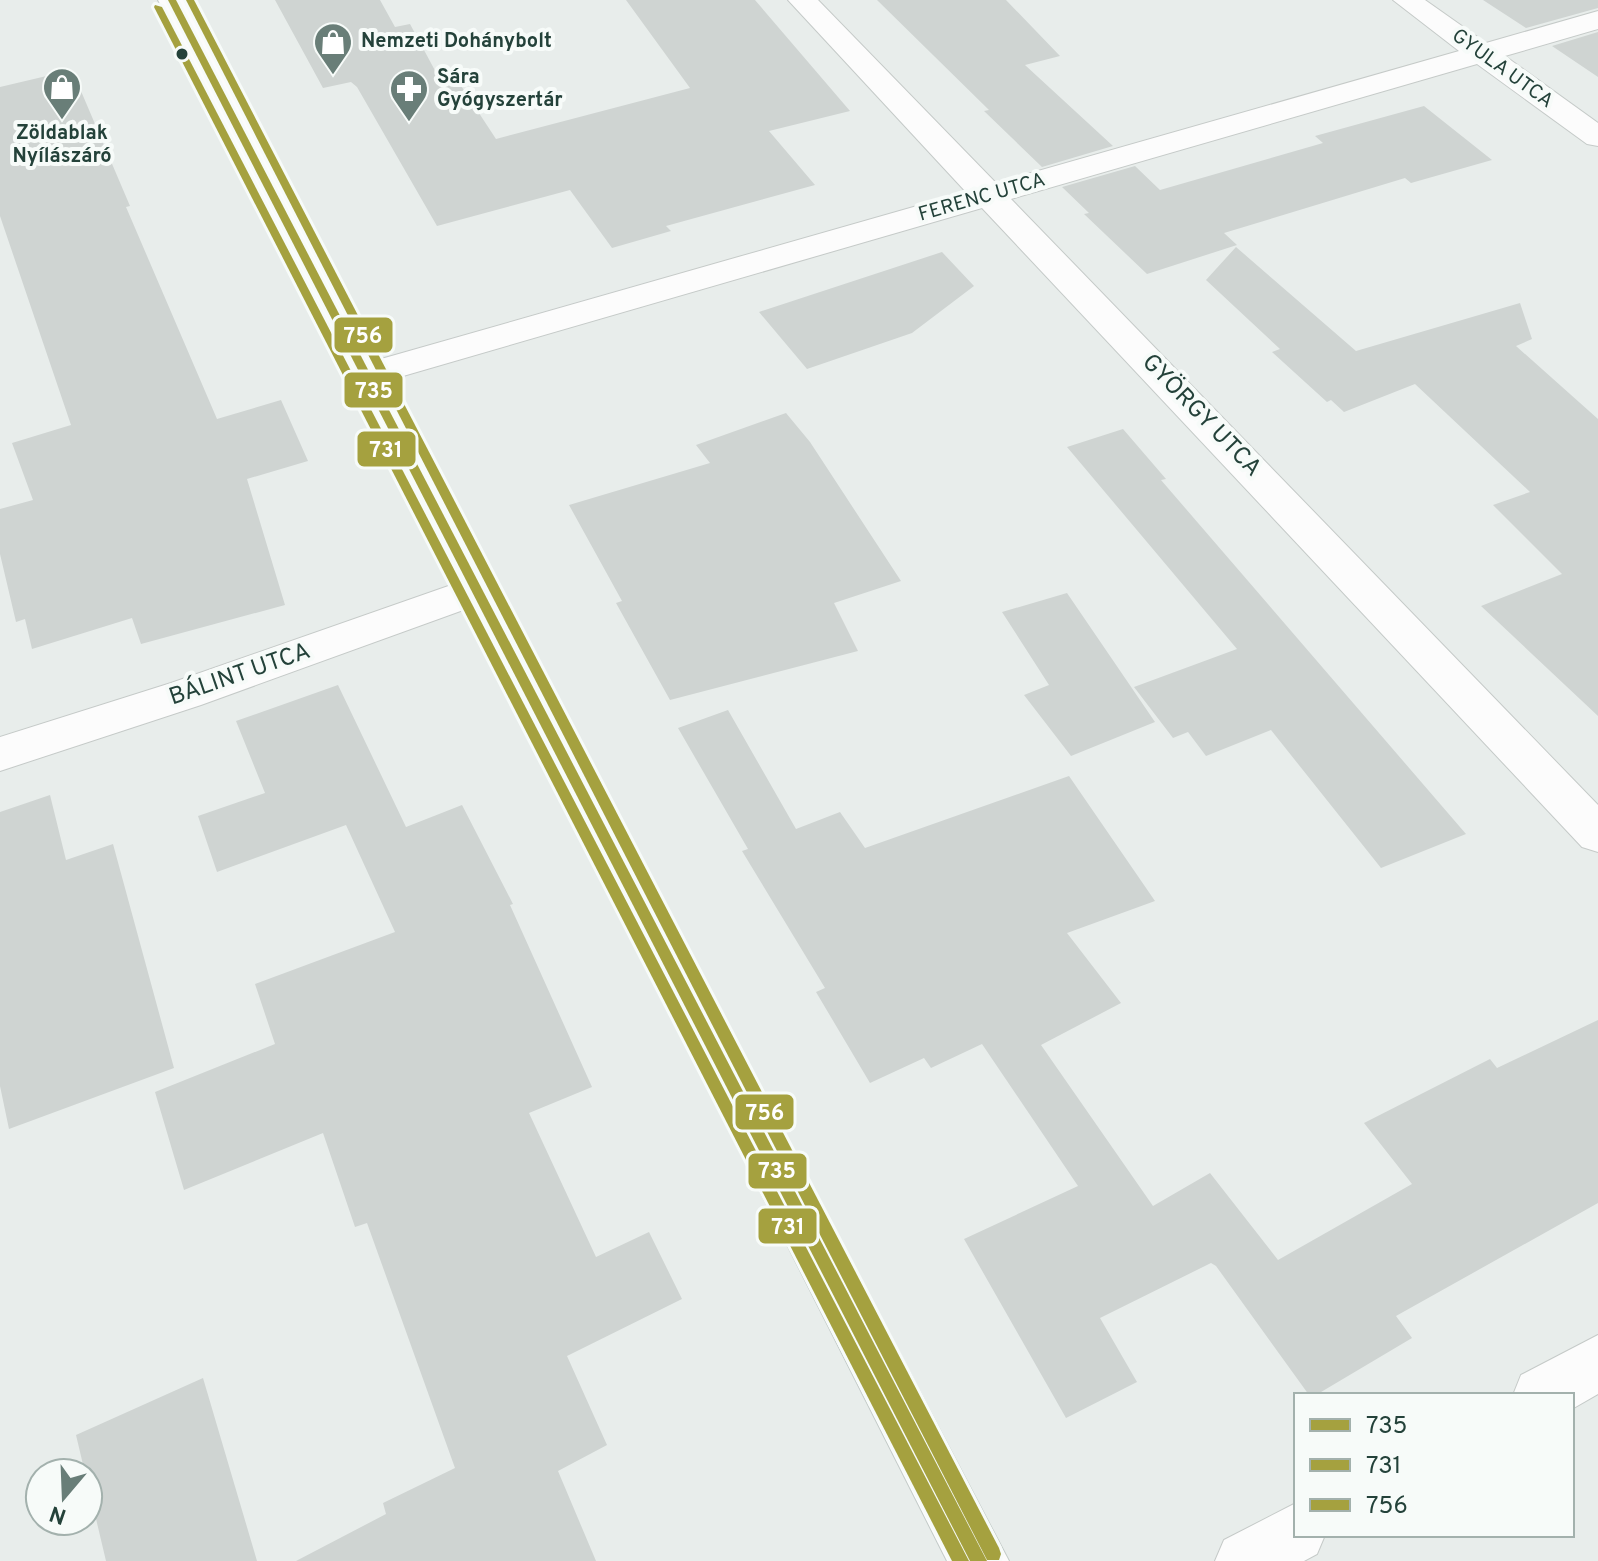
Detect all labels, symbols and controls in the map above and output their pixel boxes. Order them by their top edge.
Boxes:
shop icon: Nemzeti Dohánybolt [312,21,354,76]
street label: GYULA UTCA [1446,23,1558,115]
place label: Nemzeti Dohánybolt [361,29,552,55]
unlabelled marker [174,46,190,62]
place label: Sára Gyógyszertár [437,65,563,114]
shop icon: Zöldablak Nyílászáró [41,66,83,121]
pharmacy icon: Sára Gyógyszertár [388,68,430,123]
place label: Zöldablak Nyílászáró [12,121,112,170]
street label: FERENC UTCA [916,167,1048,229]
line badge: 756 [333,316,394,354]
text: 756 [344,324,382,351]
street label: GYÖRGY UTCA [1135,347,1269,484]
line badge: 735 [343,371,404,409]
text: 735 [355,379,393,406]
line badge: 731 [356,430,417,468]
text: 731 [369,438,403,465]
street label: BÁLINT UTCA [165,635,315,713]
line badge: 756 [734,1093,795,1131]
text: 756 [746,1101,784,1128]
line badge: 735 [747,1152,808,1190]
text: 735 [758,1159,796,1186]
line badge: 731 [757,1207,818,1245]
text: 731 [771,1215,805,1242]
legend [1294,1393,1574,1537]
text: 735 [1366,1412,1408,1442]
text: 731 [1366,1452,1402,1482]
north arrow [24,1457,104,1537]
text: 756 [1366,1492,1408,1522]
text: N [46,1498,70,1529]

